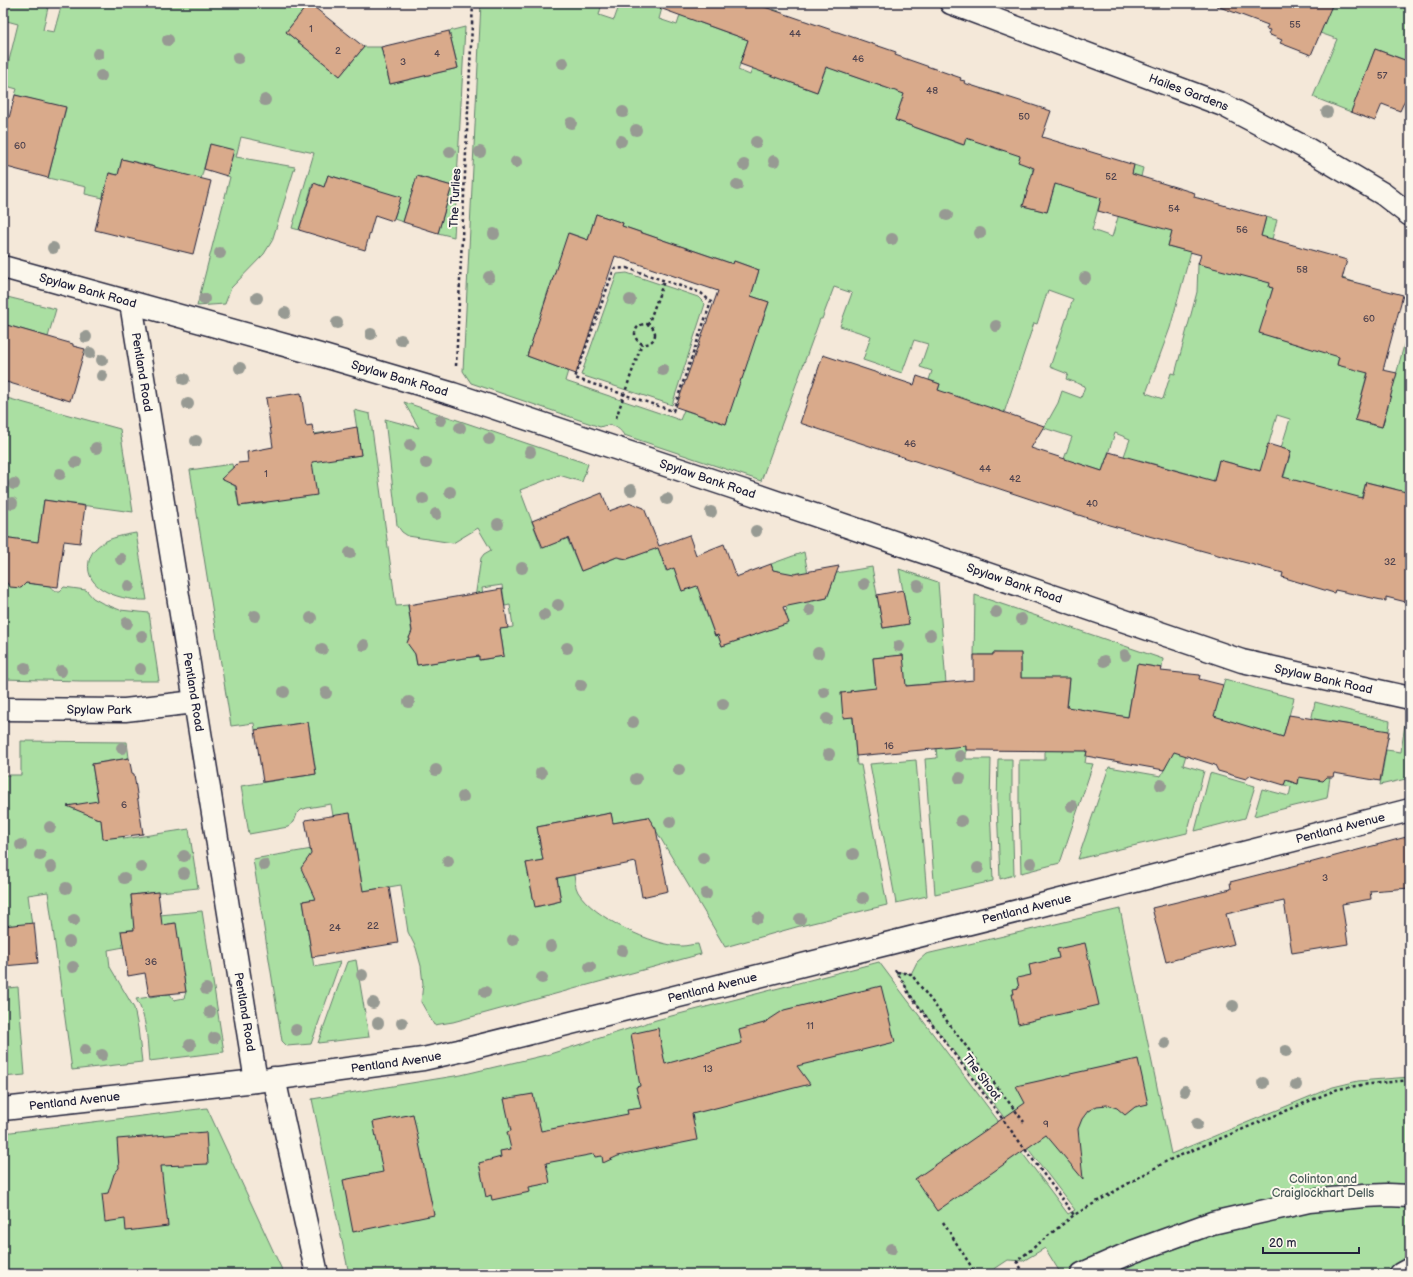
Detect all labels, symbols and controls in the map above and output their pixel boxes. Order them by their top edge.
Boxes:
house number: 55 [1289,19,1301,31]
house number: 1 [309,23,313,35]
house number: 44 [789,28,801,40]
house number: 2 [335,45,341,57]
house number: 4 [434,48,440,60]
house number: 46 [852,53,864,65]
house number: 3 [400,56,406,68]
house number: 57 [1377,70,1387,82]
street label: Hailes Gardens [1147,71,1231,115]
house number: 48 [926,85,938,97]
house number: 50 [1018,111,1030,123]
house number: 60 [14,140,26,152]
street label: The Turlies [446,168,465,228]
house number: 52 [1105,171,1117,183]
house number: 54 [1168,203,1180,215]
house number: 56 [1236,224,1248,236]
house number: 58 [1296,264,1308,276]
street label: Spylaw Bank Road [37,270,138,312]
house number: 60 [1363,313,1375,325]
street label: Pentland Road [128,331,155,413]
street label: Spylaw Bank Road [349,357,450,400]
house number: 46 [904,438,916,450]
street label: Spylaw Bank Road [658,456,757,502]
house number: 44 [979,463,991,475]
house number: 1 [264,468,268,480]
house number: 42 [1009,473,1021,485]
house number: 40 [1086,498,1098,510]
house number: 32 [1384,556,1396,568]
street label: Spylaw Bank Road [964,560,1064,607]
street label: Pentland Road [179,651,207,733]
street label: Spylaw Bank Road [1273,661,1374,698]
street label: Spylaw Park [67,702,132,718]
house number: 16 [884,740,894,752]
house number: 6 [121,799,127,811]
street label: Pentland Avenue [1294,810,1387,847]
house number: 3 [1322,872,1328,884]
street label: Pentland Avenue [981,891,1073,928]
house number: 22 [367,920,379,932]
house number: 24 [329,922,341,934]
house number: 36 [145,956,157,968]
street label: Pentland Avenue [666,970,759,1006]
street label: Pentland Road [231,971,258,1053]
house number: 11 [806,1020,814,1032]
street label: Pentland Avenue [350,1048,443,1076]
street label: The Shoot [959,1051,1004,1104]
house number: 13 [703,1063,713,1075]
street label: Pentland Avenue [28,1089,121,1114]
house number: 9 [1043,1118,1049,1130]
park label: Colinton and Craiglockhart Dells [1272,1172,1374,1201]
scale bar [1263,1229,1359,1255]
text: 20 m [1269,1236,1296,1251]

